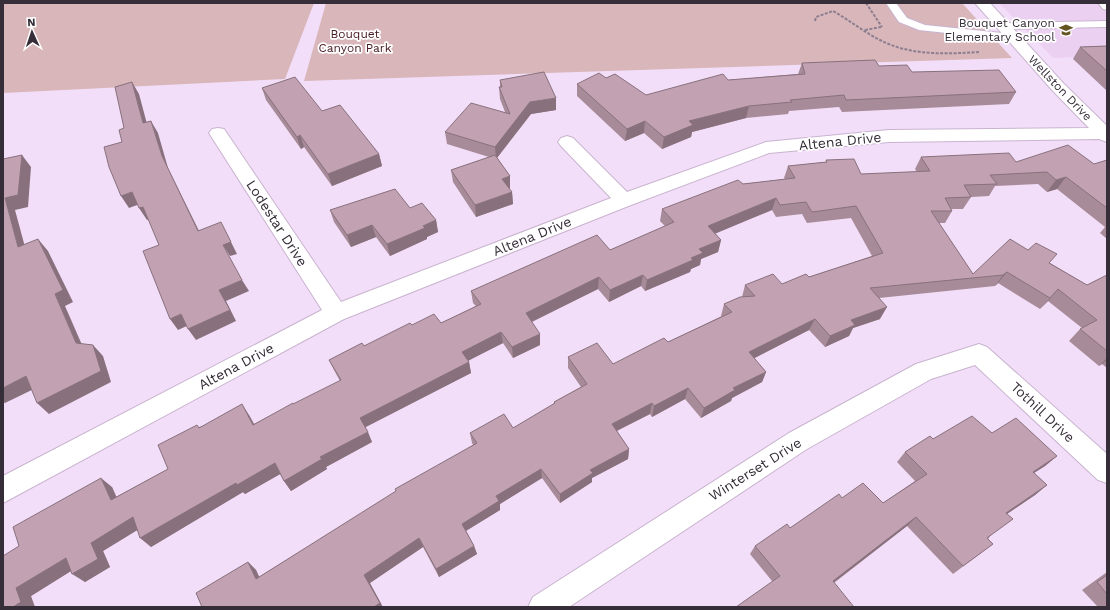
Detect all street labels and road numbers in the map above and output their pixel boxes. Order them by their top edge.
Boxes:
street label: Wellston Drive [1025,52,1095,124]
street label: Altena Drive [798,129,882,153]
street label: Lodestar Drive [243,177,311,269]
street label: Altena Drive [490,213,574,259]
street label: Altena Drive [196,339,276,393]
street label: Tothill Drive [1008,378,1078,446]
street label: Winterset Drive [706,434,804,504]

